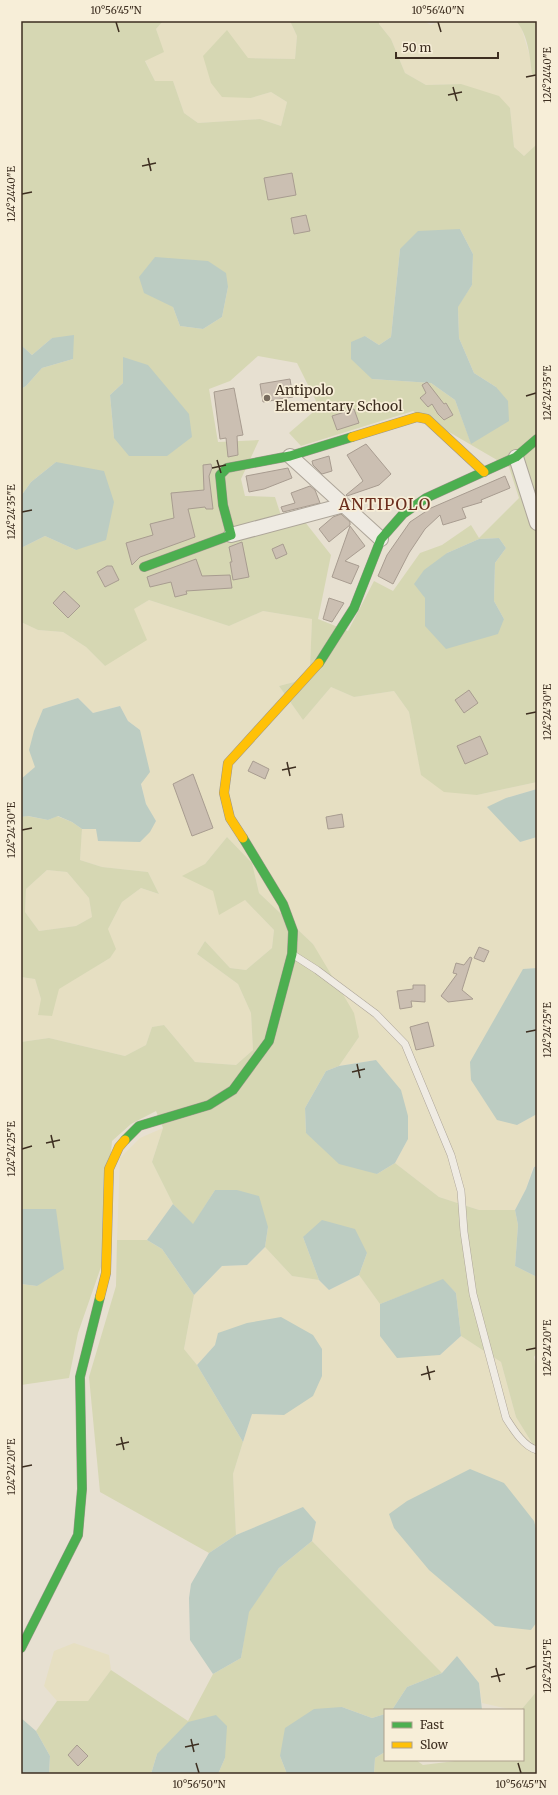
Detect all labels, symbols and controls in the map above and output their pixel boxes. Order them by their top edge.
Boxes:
text: 10°56'45"N [90,4,142,17]
text: 10°56'40"N [412,4,465,17]
scale bar [396,34,498,60]
text: 50 m [402,40,431,55]
text: 124°24'40"E [541,46,554,103]
text: 124°24'40"E [5,165,18,222]
text: 124°24'35"E [541,365,554,421]
place label: Antipolo Elementary School [274,381,403,415]
marker: Antipolo Elementary School [262,393,272,403]
text: 124°24'35"E [5,484,18,540]
district label: ANTIPOLO [338,494,431,514]
text: 124°24'30"E [541,683,554,740]
text: 124°24'30"E [5,801,18,858]
text: 124°24'25"E [541,1002,554,1058]
text: 124°24'25"E [5,1121,18,1177]
text: 124°24'20"E [541,1319,554,1376]
text: 124°24'20"E [5,1438,18,1495]
text: 124°24'15"E [541,1638,554,1693]
legend [384,1709,524,1761]
text: Fast [420,1717,444,1732]
text: Slow [420,1737,449,1752]
text: 10°56'50"N [172,1778,226,1791]
text: 10°56'45"N [495,1778,547,1791]

